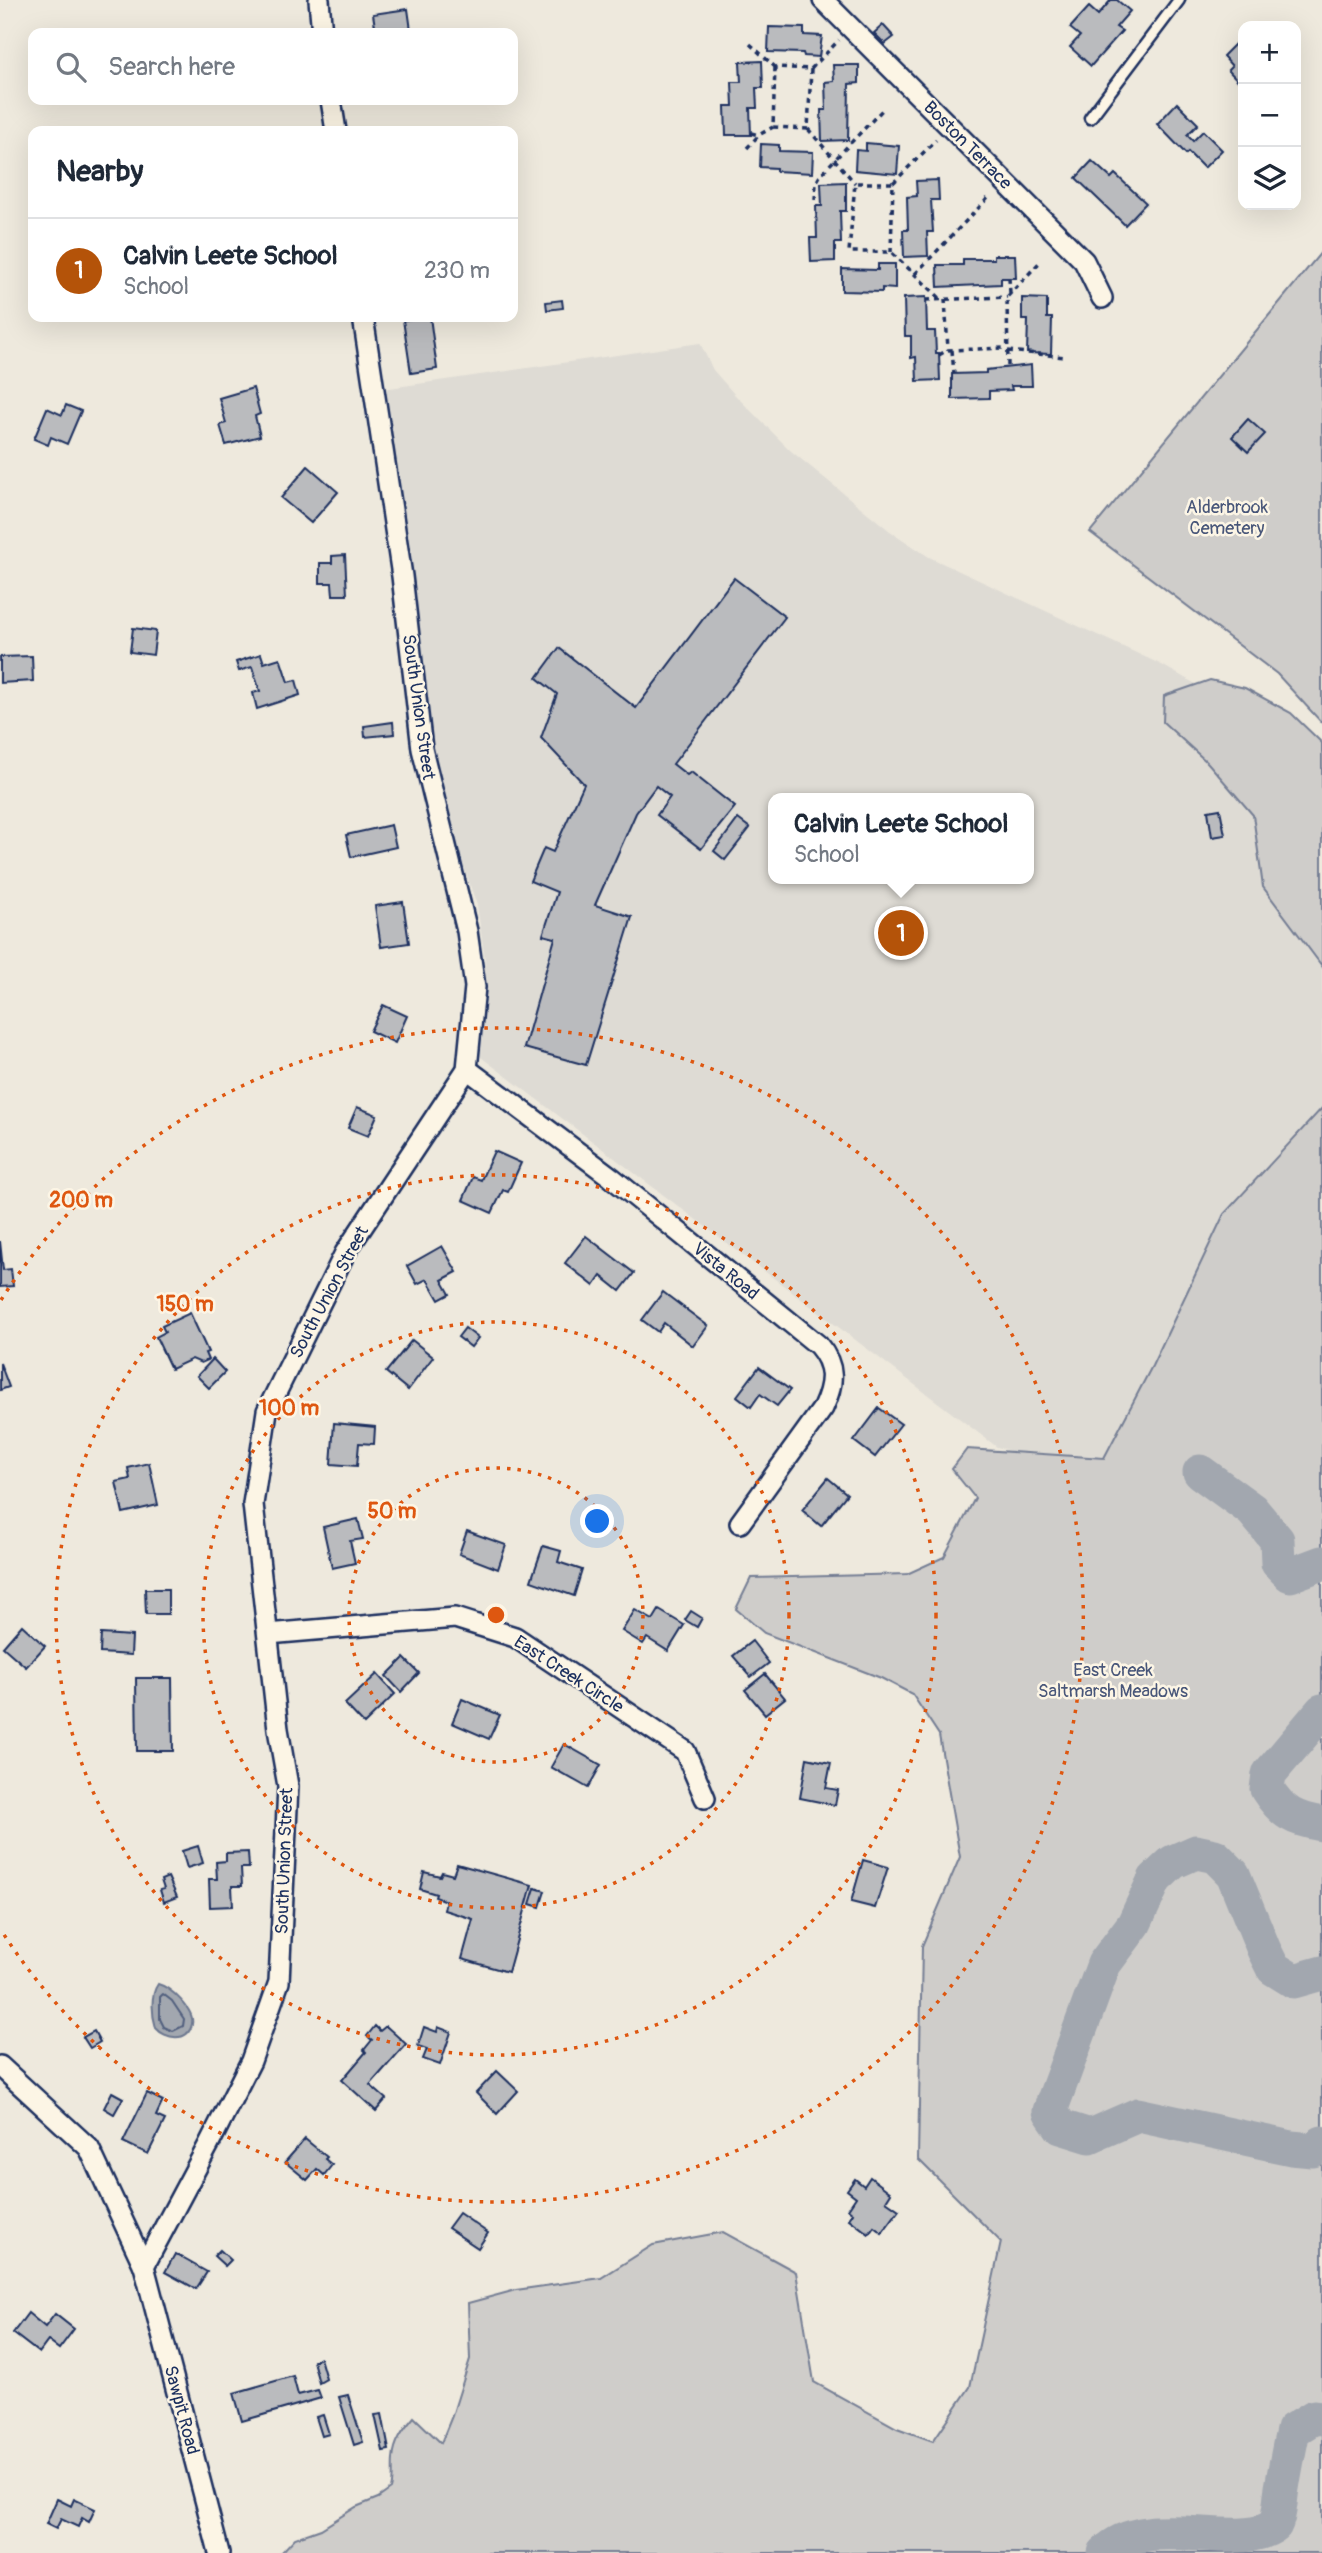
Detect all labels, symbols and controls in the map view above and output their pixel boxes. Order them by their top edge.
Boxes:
map controls [1238,21,1301,210]
button: + [1238,21,1301,84]
search box [28,28,518,105]
icon: search [52,48,90,86]
text: Search here [108,51,235,83]
button: − [1238,84,1301,147]
street label: Boston Terrace [919,96,1017,194]
button: layers [1238,147,1301,210]
text: Nearby [56,153,143,190]
text: Calvin Leete School [123,240,338,272]
text: 1 [75,256,84,285]
text: 230 m [424,256,490,285]
text: School [123,272,189,301]
park label: Alderbrook Cemetery [1186,496,1268,540]
street label: South Union Street [397,633,440,782]
popup [768,793,1034,884]
text: Calvin Leete School [794,808,1008,840]
text: School [794,840,860,869]
pin: 1 [878,907,924,959]
text: 200 m [49,1187,113,1214]
street label: South Union Street [285,1221,374,1362]
street label: Vista Road [688,1238,764,1305]
text: 150 m [156,1291,214,1318]
text: 100 m [259,1395,319,1422]
text: 50 m [368,1498,417,1525]
your location [580,1504,614,1538]
centre of rings [484,1603,508,1627]
street label: East Creek Circle [509,1630,628,1719]
park label: East Creek Saltmarsh Meadows [1038,1659,1188,1703]
street label: South Union Street [270,1787,299,1935]
street label: Sawpit Road [159,2363,204,2457]

